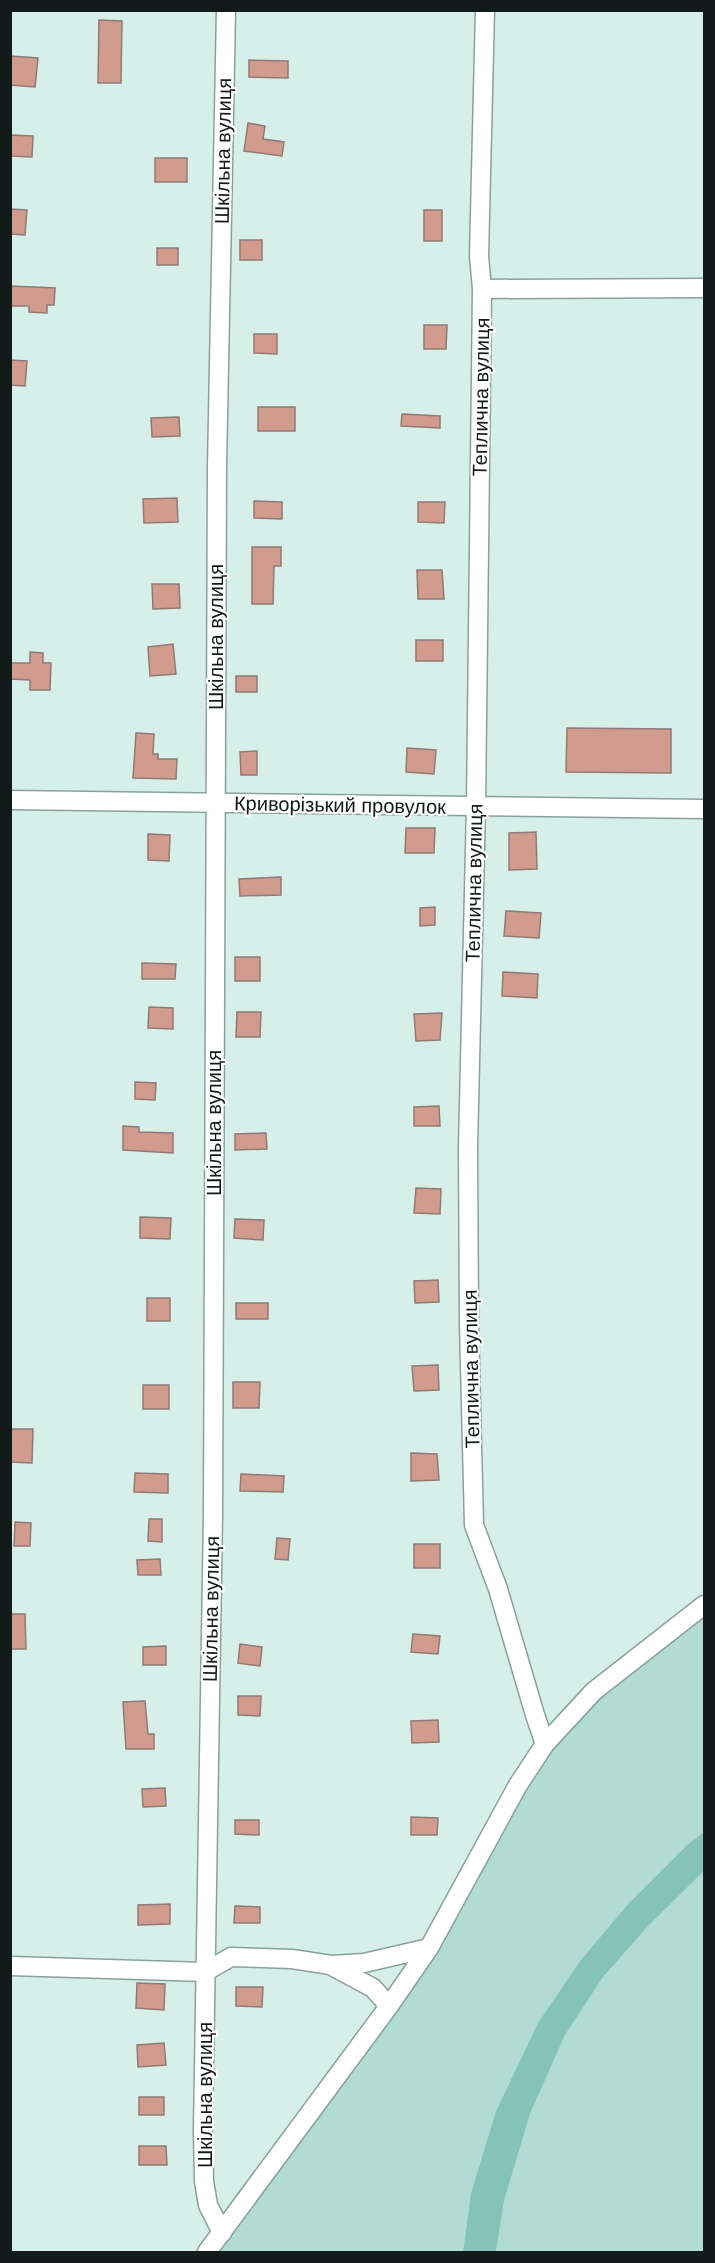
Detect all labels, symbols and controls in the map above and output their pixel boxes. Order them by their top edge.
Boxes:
street label: Шкільна вулиця [211,78,235,224]
street label: Теплична вулиця [469,317,493,477]
street label: Шкільна вулиця [205,564,227,710]
street label: Криворізький провулок [234,792,446,818]
street label: Теплична вулиця [462,803,486,963]
street label: Шкільна вулиця [203,1050,225,1196]
street label: Теплична вулиця [459,1289,483,1449]
street label: Шкільна вулиця [199,1536,223,1682]
street label: Шкільна вулиця [194,2022,216,2168]

